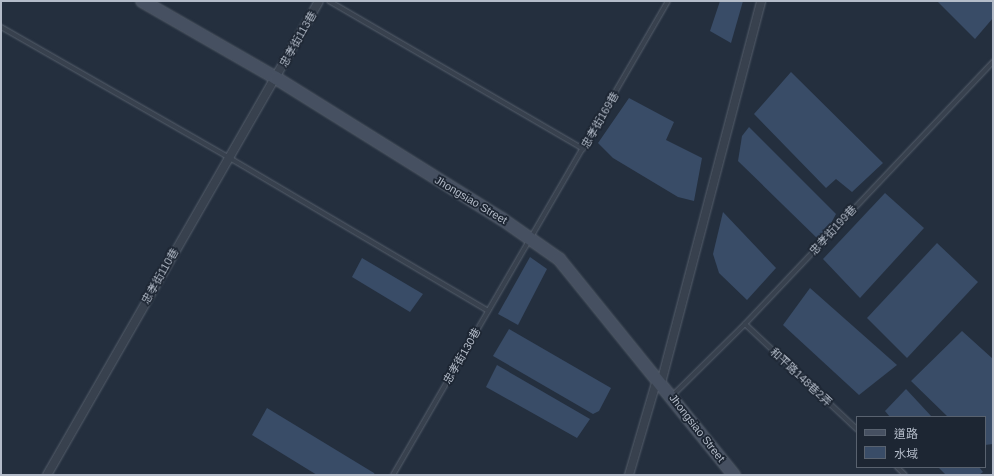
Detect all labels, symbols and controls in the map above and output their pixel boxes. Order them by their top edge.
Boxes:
street label: 忠孝街113巷 [277,9,319,69]
street label: 忠孝街169巷 [579,90,621,150]
street label: Jhongsiao Street [432,173,510,227]
street label: 忠孝街199巷 [807,203,859,257]
street label: 忠孝街110巷 [139,246,181,306]
street label: 忠孝街130巷 [441,326,483,386]
street label: 和平路148巷2弄 [767,345,835,409]
street label: Jhongsiao Street [666,391,728,465]
legend [856,416,986,468]
text: 道路 [894,427,918,441]
text: 水域 [894,447,918,461]

